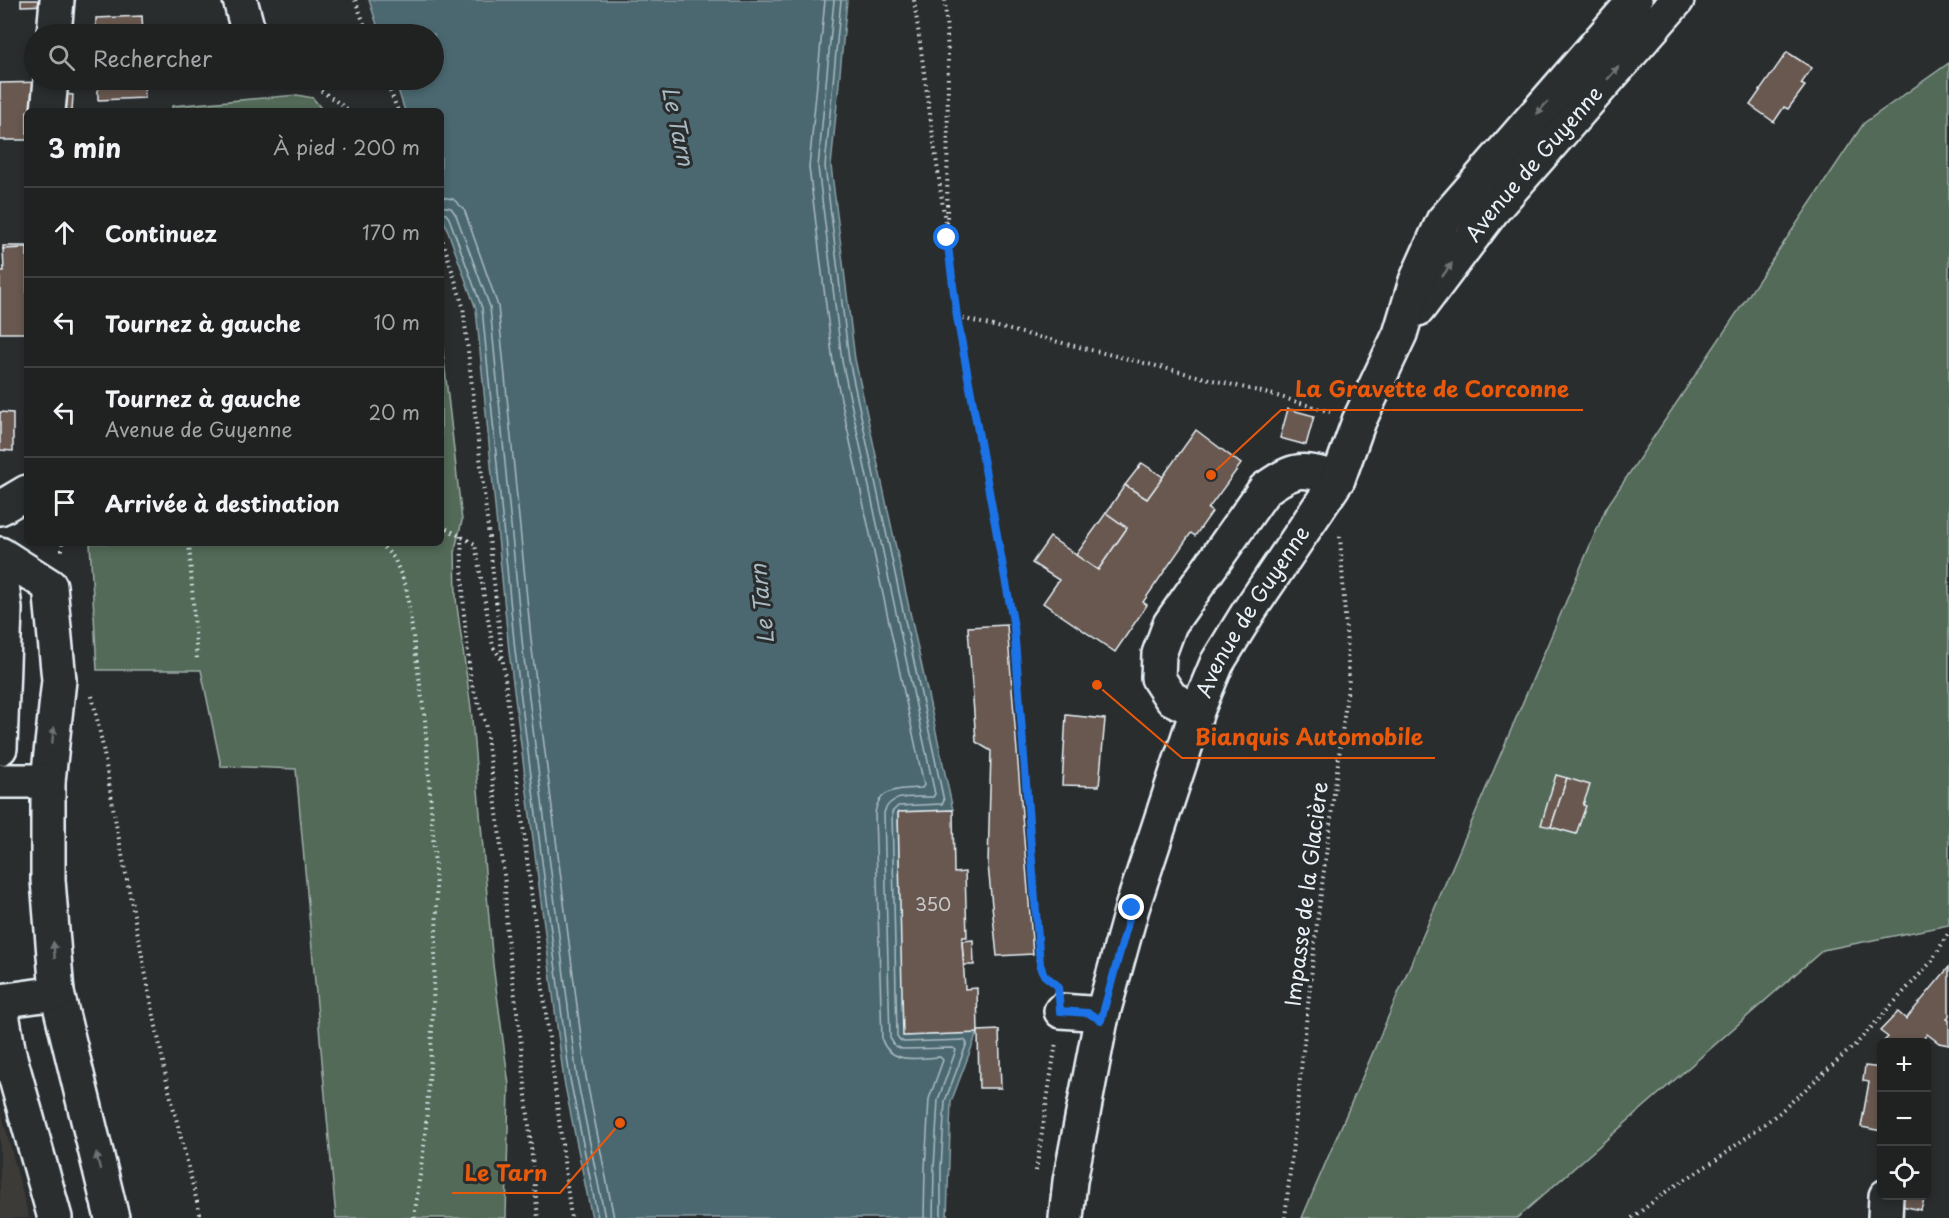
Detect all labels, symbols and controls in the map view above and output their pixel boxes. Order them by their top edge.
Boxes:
search box [24,24,444,90]
icon: search [45,41,78,74]
text: Rechercher [93,41,212,74]
one-way arrow [1606,66,1619,81]
street label: Avenue de Guyenne [1456,78,1609,248]
water label: Le Tarn [655,83,704,170]
one-way arrow [1535,100,1548,115]
text: 3 min [48,128,121,167]
text: À pied · 200 m [273,132,420,162]
icon: ahead [48,216,81,249]
text: Continuez [105,216,217,249]
text: 170 m [362,217,420,247]
route start [933,224,959,250]
one-way arrow [1441,263,1453,279]
icon: left [48,306,81,339]
text: Tournez à gauche [105,306,301,339]
text: 10 m [373,307,420,337]
callout: La Gravette de Corconne [1281,370,1583,410]
text: La Gravette de Corconne [1295,371,1569,404]
text: Tournez à gauche [105,381,301,414]
icon: left [48,396,81,429]
text: 20 m [368,397,420,427]
text: Avenue de Guyenne [105,414,292,444]
icon: arrive [48,486,81,519]
text: Arrivée à destination [105,486,339,519]
street label: Avenue de Guyenne [1186,518,1316,702]
water label: Le Tarn [740,561,781,646]
callout: Bianquis Automobile [1182,718,1435,758]
text: Bianquis Automobile [1195,719,1424,752]
one-way arrow [48,725,58,744]
street label: Impasse de la Glacière [1275,780,1335,1008]
house number: 350 [915,890,951,917]
route end [1118,894,1144,920]
one-way arrow [49,941,59,960]
map controls [1877,1038,1931,1200]
button: + [1877,1038,1931,1092]
button: − [1877,1092,1931,1146]
button: locate [1877,1146,1931,1200]
one-way arrow [93,1151,102,1170]
callout: Le Tarn [452,1153,560,1193]
text: Le Tarn [465,1155,547,1188]

